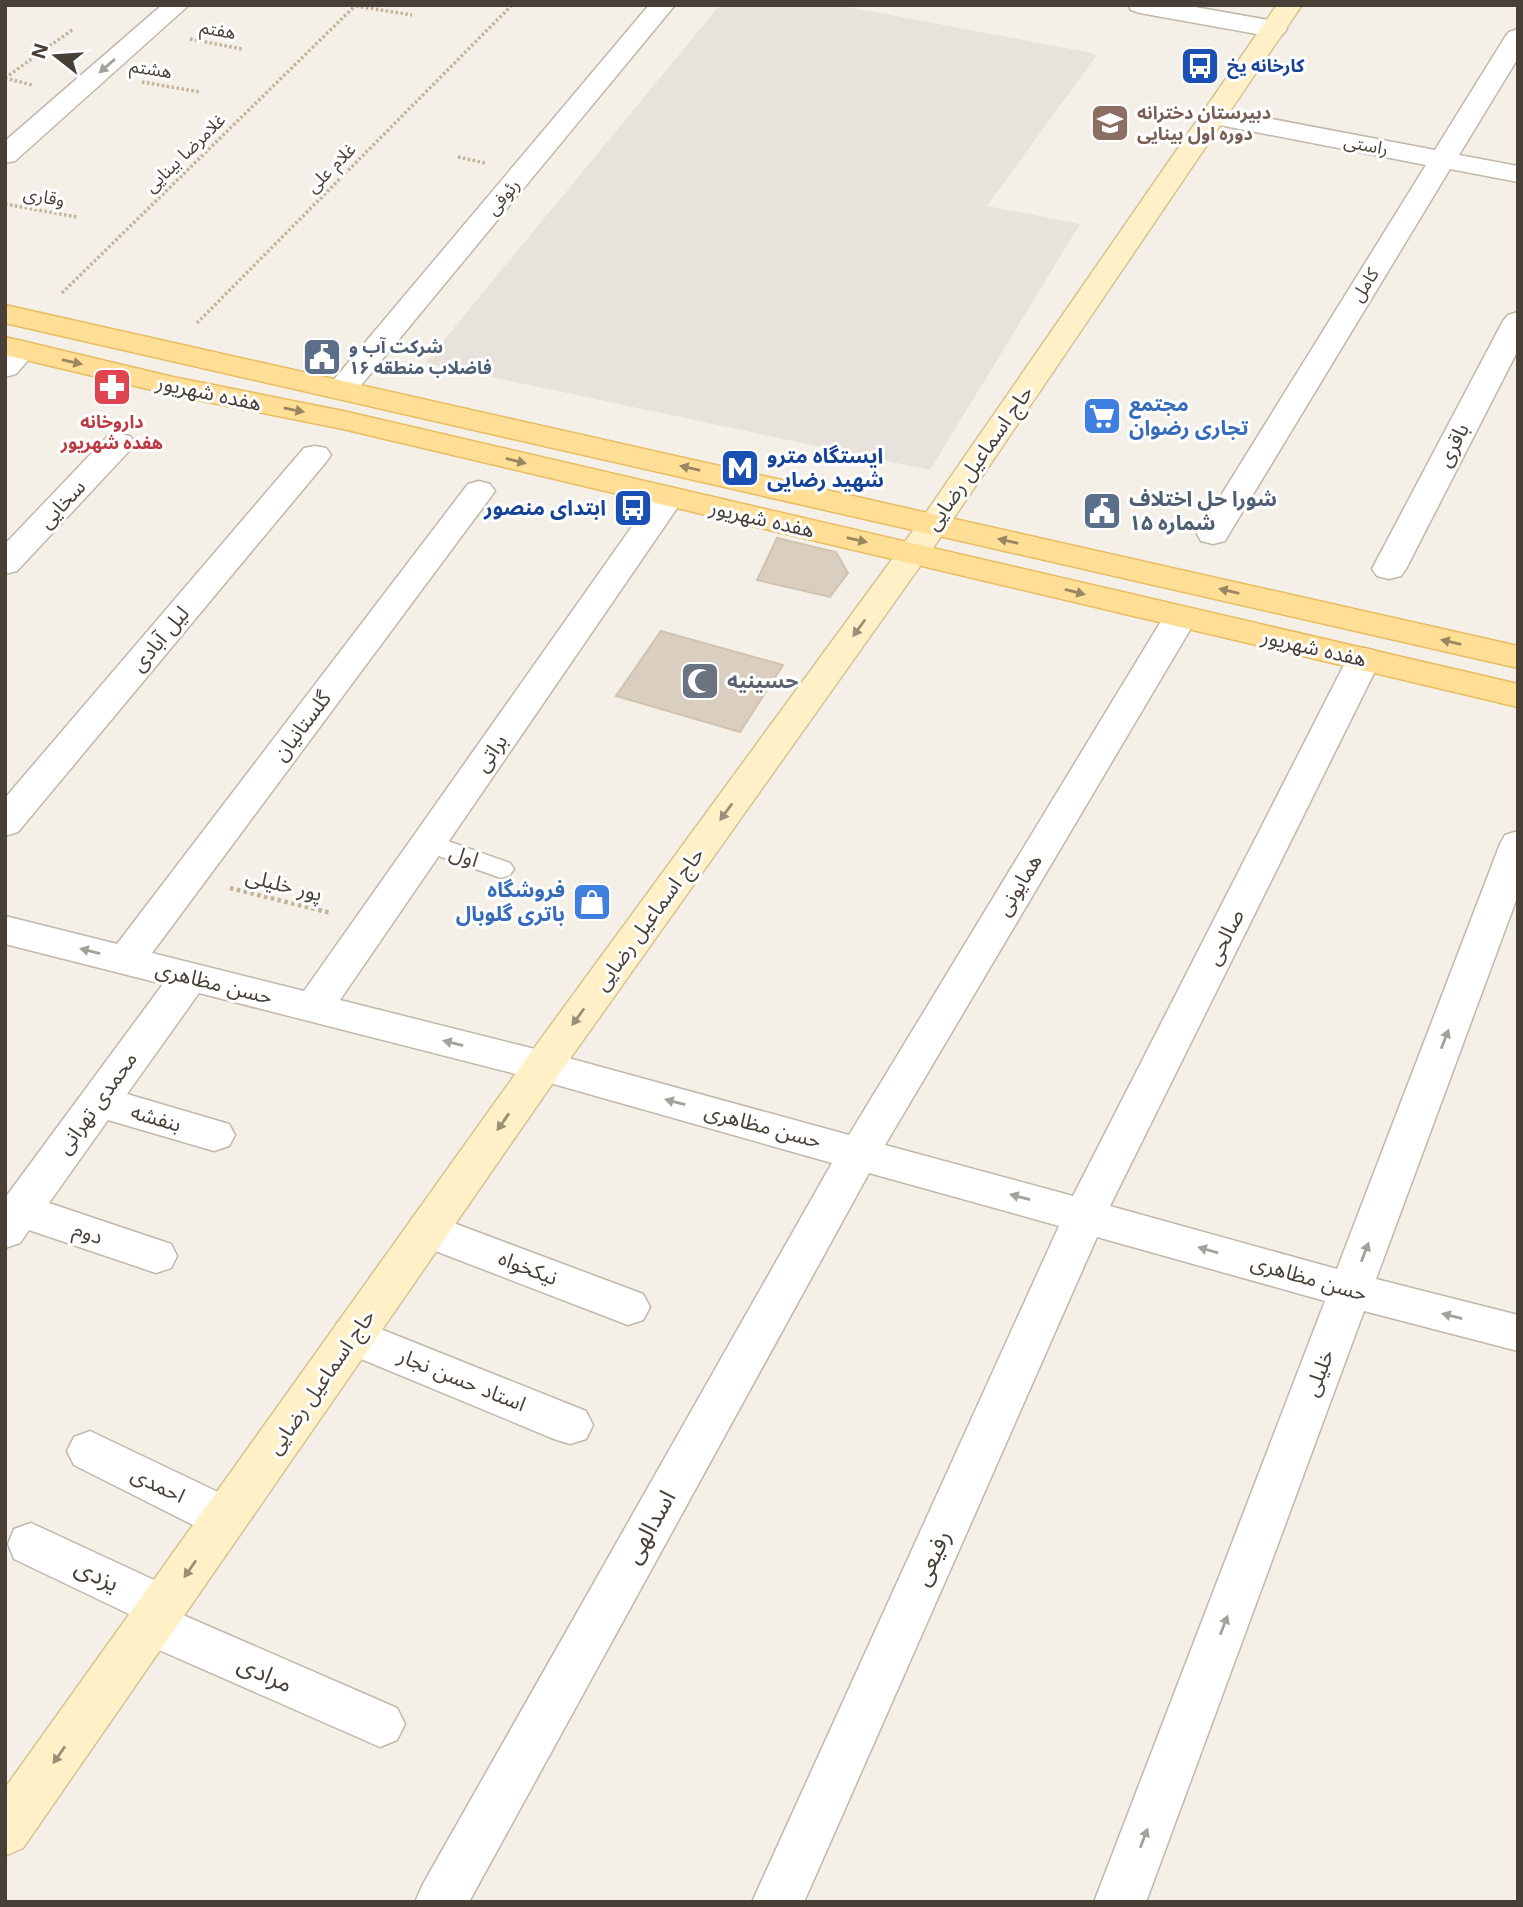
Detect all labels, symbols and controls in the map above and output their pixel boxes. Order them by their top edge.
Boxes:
street label: هفتم [198,16,238,46]
north arrow [21,21,91,91]
text: N [27,41,53,61]
bus stop icon: کارخانه یخ [1179,45,1221,87]
street label: هشتم [128,55,174,85]
place label: کارخانه یخ [1227,55,1305,79]
one-way arrow [98,58,116,74]
school or university icon: دبیرستان دخترانه دوره اول بینایی [1089,102,1131,144]
place label: دبیرستان دخترانه دوره اول بینایی [1137,102,1271,145]
street label: غلامرضا بینایی [140,109,230,197]
street label: راستی [1342,130,1390,160]
street label: غلام علی [302,139,363,200]
street label: رئوفی [481,174,525,220]
street label: وقاری [22,183,66,211]
street label: کامل [1346,264,1384,306]
public building icon: شرکت آب و فاضلاب منطقه ۱۶ [301,336,343,378]
place label: شرکت آب و فاضلاب منطقه ۱۶ [349,336,492,378]
one-way arrow [61,357,83,368]
pharmacy icon: داروخانه هفده شهریور [91,366,133,408]
street label: هفده شهریور [153,369,264,416]
street label: حاج اسماعیل رضایی [919,380,1040,537]
place label: مجتمع تجاری رضوان [1129,391,1249,440]
supermarket icon: مجتمع تجاری رضوان [1081,395,1123,437]
one-way arrow [283,405,305,416]
place label: داروخانه هفده شهریور [60,411,163,454]
street label: باقری [1431,419,1474,471]
place label: ایستگاه مترو شهید رضایی [767,443,884,492]
metro station icon: ایستگاه مترو شهید رضایی [719,447,761,489]
one-way arrow [505,456,527,467]
one-way arrow [679,463,701,474]
street label: سخایی [33,474,90,533]
place label: شورا حل اختلاف شماره ۱۵ [1129,486,1277,535]
bus stop icon: ابتدای منصور [612,487,654,529]
public building icon: شورا حل اختلاف شماره ۱۵ [1081,490,1123,532]
street label: هفده شهریور [706,494,817,543]
place label: ابتدای منصور [483,495,606,520]
one-way arrow [846,535,868,546]
one-way arrow [997,535,1019,546]
one-way arrow [1218,586,1240,597]
one-way arrow [1064,587,1086,598]
street label: لیل آبادی [125,601,194,676]
one-way arrow [852,619,866,637]
street label: هفده شهریور [1258,623,1369,672]
one-way arrow [1440,636,1462,647]
mosque icon: حسینیه [679,660,721,702]
place label: حسینیه [727,668,799,693]
street label: گلستانیان [267,686,336,765]
street label: براتی [469,729,512,776]
one-way arrow [719,803,733,821]
street label: اول [446,839,482,872]
street label: حاج اسماعیل رضایی [588,842,711,997]
street label: همایونی [990,849,1047,920]
street label: پور خلیلی [243,863,325,907]
place label: فروشگاه باتری گلوبال [456,877,565,926]
shop icon: فروشگاه باتری گلوبال [571,881,613,923]
street label: صالحی [1200,905,1249,969]
one-way arrow [79,945,101,956]
street label: حسن مظاهری [153,956,275,1009]
one-way arrow [571,1007,585,1026]
one-way arrow [1439,1028,1450,1049]
one-way arrow [442,1037,464,1048]
street label: محمدی تهرانی [51,1047,142,1159]
one-way arrow [664,1096,686,1107]
street label: بنفشه [128,1098,184,1137]
street label: حسن مظاهری [702,1098,824,1153]
one-way arrow [496,1113,510,1131]
one-way arrow [1009,1191,1030,1201]
street label: دوم [69,1216,106,1253]
one-way arrow [1359,1241,1370,1262]
one-way arrow [1197,1244,1219,1255]
street label: نیکخواه [495,1245,561,1290]
street label: حسن مظاهری [1248,1249,1370,1306]
street label: حاج اسماعیل رضایی [261,1304,382,1461]
one-way arrow [1440,1310,1462,1321]
street label: استاد حسن نجار [394,1342,530,1417]
street label: خلیلی [1298,1346,1339,1400]
street label: احمدی [127,1461,189,1508]
street label: اسدالهی [618,1485,681,1568]
street label: رفیعی [907,1525,957,1590]
street label: یزدی [70,1552,124,1598]
one-way arrow [183,1560,197,1578]
one-way arrow [1219,1614,1230,1635]
street label: مرادی [233,1649,297,1698]
one-way arrow [52,1746,66,1764]
one-way arrow [1139,1827,1150,1848]

